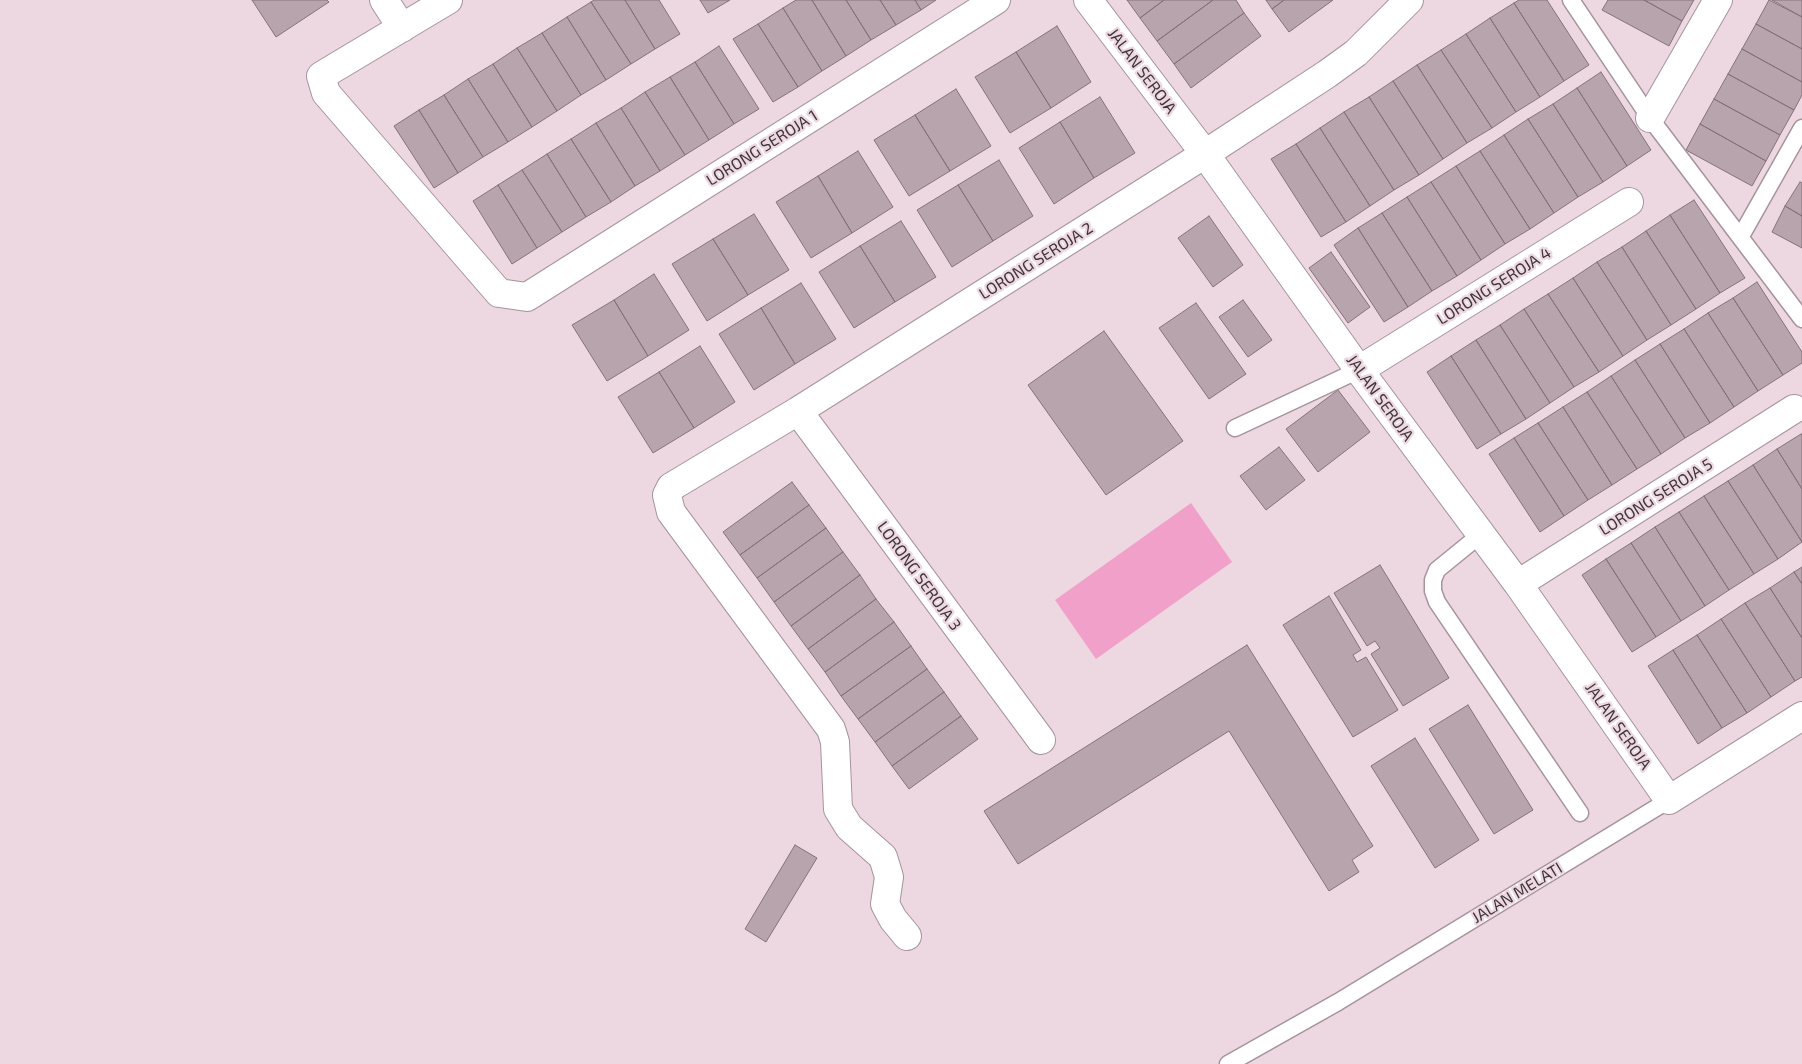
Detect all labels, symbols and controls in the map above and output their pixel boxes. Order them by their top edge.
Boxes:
street label: JALAN SEROJA [1104,24,1180,118]
street label: LORONG SEROJA 1 [703,106,821,190]
street label: LORONG SEROJA 2 [976,218,1096,304]
street label: LORONG SEROJA 4 [1433,243,1555,329]
street label: JALAN SEROJA [1342,351,1418,445]
street label: LORONG SEROJA 5 [1596,454,1716,540]
street label: LORONG SEROJA 3 [873,518,965,634]
street label: JALAN SEROJA [1581,679,1655,773]
street label: JALAN MELATI [1468,858,1566,928]

